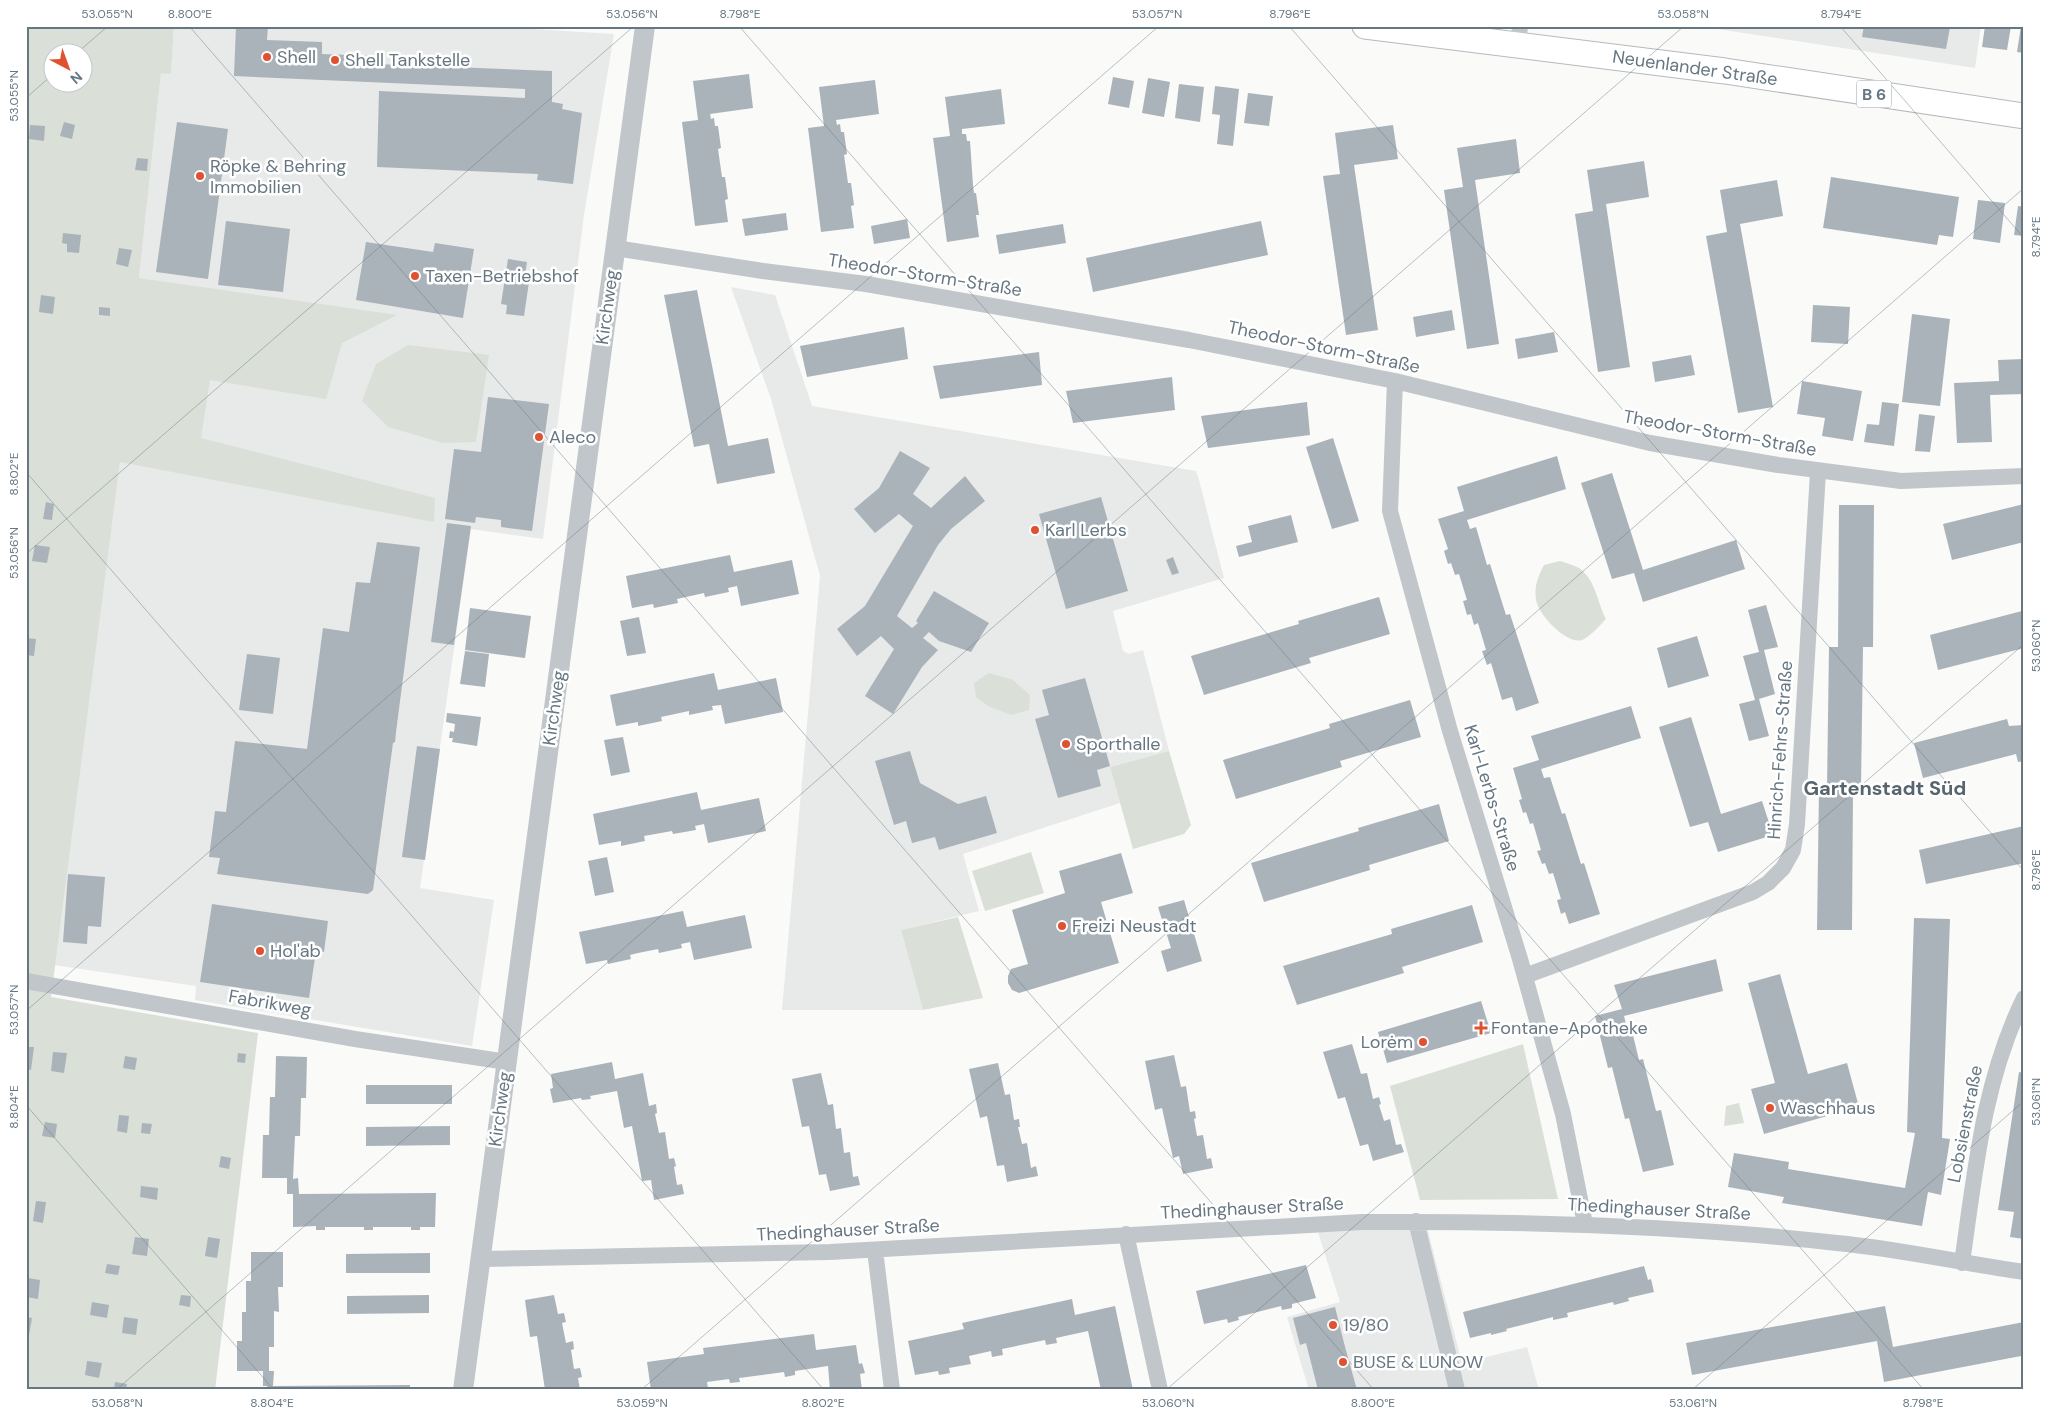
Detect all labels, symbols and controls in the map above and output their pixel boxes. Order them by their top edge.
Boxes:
text: 53.055°N [81,6,133,22]
text: 8.800°E [168,6,212,22]
text: 53.056°N [606,6,658,22]
text: 8.798°E [720,6,761,22]
text: 53.057°N [1132,6,1182,22]
text: 8.796°E [1269,6,1311,22]
text: 53.058°N [1657,6,1709,22]
text: 8.794°E [1820,6,1862,22]
north arrow [42,42,92,92]
place label: Shell [277,45,316,69]
street label: Neuenlander Straße [1611,45,1779,91]
place label: Shell Tankstelle [345,48,470,72]
marker: Shell [261,51,273,63]
marker: Shell Tankstelle [329,54,341,66]
text: N [67,68,86,88]
text: 53.055°N [6,70,22,122]
road number: B 6 [1856,80,1892,108]
place label: Röpke & Behring Immobilien [210,154,346,199]
marker: Röpke & Behring Immobilien [194,170,206,182]
text: 8.794°E [2028,216,2044,258]
street label: Theodor-Storm-Straße [826,248,1024,302]
place label: Taxen-Betriebshof [425,264,579,288]
street label: Kirchweg [590,268,624,346]
marker: Taxen-Betriebshof [409,270,421,282]
street label: Theodor-Storm-Straße [1226,315,1422,379]
street label: Theodor-Storm-Straße [1621,404,1819,462]
place label: Aleco [549,425,596,449]
marker: Aleco [533,431,545,443]
text: 8.802°E [6,452,22,495]
place label: Karl Lerbs [1045,518,1127,542]
marker: Karl Lerbs [1029,524,1041,536]
text: 53.056°N [6,527,22,579]
text: 53.060°N [2028,620,2044,672]
street label: Hinrich-Fehrs-Straße [1762,660,1798,840]
street label: Kirchweg [537,669,571,747]
street label: Karl-Lerbs-Straße [1458,722,1526,874]
place label: Sporthalle [1076,732,1161,756]
marker: Sporthalle [1060,738,1072,750]
district label: Gartenstadt Süd [1804,775,1966,801]
text: 8.796°E [2028,849,2044,891]
place label: Freizi Neustadt [1072,914,1197,938]
marker: Freizi Neustadt [1056,920,1068,932]
place label: Hol'ab [270,939,321,963]
marker: Hol'ab [254,945,266,957]
street label: Fabrikweg [227,984,313,1022]
text: 53.057°N [6,985,22,1035]
place label: Fontane-Apotheke [1491,1016,1648,1040]
marker: Fontane-Apotheke [1475,1022,1487,1034]
place label: Lorėm [1361,1030,1413,1054]
marker: Lorėm [1417,1036,1429,1048]
street label: Lobsienstraße [1942,1063,1988,1185]
street label: Kirchweg [483,1070,517,1148]
text: 53.061°N [2028,1078,2044,1126]
text: 8.804°E [6,1085,22,1129]
place label: Waschhaus [1780,1096,1876,1120]
marker: Waschhaus [1764,1102,1776,1114]
street label: Thedinghauser Straße [1160,1191,1344,1225]
street label: Thedinghauser Straße [1567,1192,1751,1226]
street label: Thedinghauser Straße [756,1213,940,1247]
place label: 19/80 [1343,1313,1389,1337]
marker: 19/80 [1327,1319,1339,1331]
place label: BUSE & LUNOW [1353,1350,1483,1374]
marker: BUSE & LUNOW [1337,1356,1349,1368]
text: 53.058°N [91,1395,143,1411]
text: 8.804°E [250,1395,294,1411]
text: 53.059°N [616,1395,668,1411]
text: 8.802°E [802,1395,845,1411]
text: 53.060°N [1142,1395,1194,1411]
text: 8.800°E [1351,1395,1395,1411]
text: 53.061°N [1669,1395,1717,1411]
text: 8.798°E [1903,1395,1944,1411]

